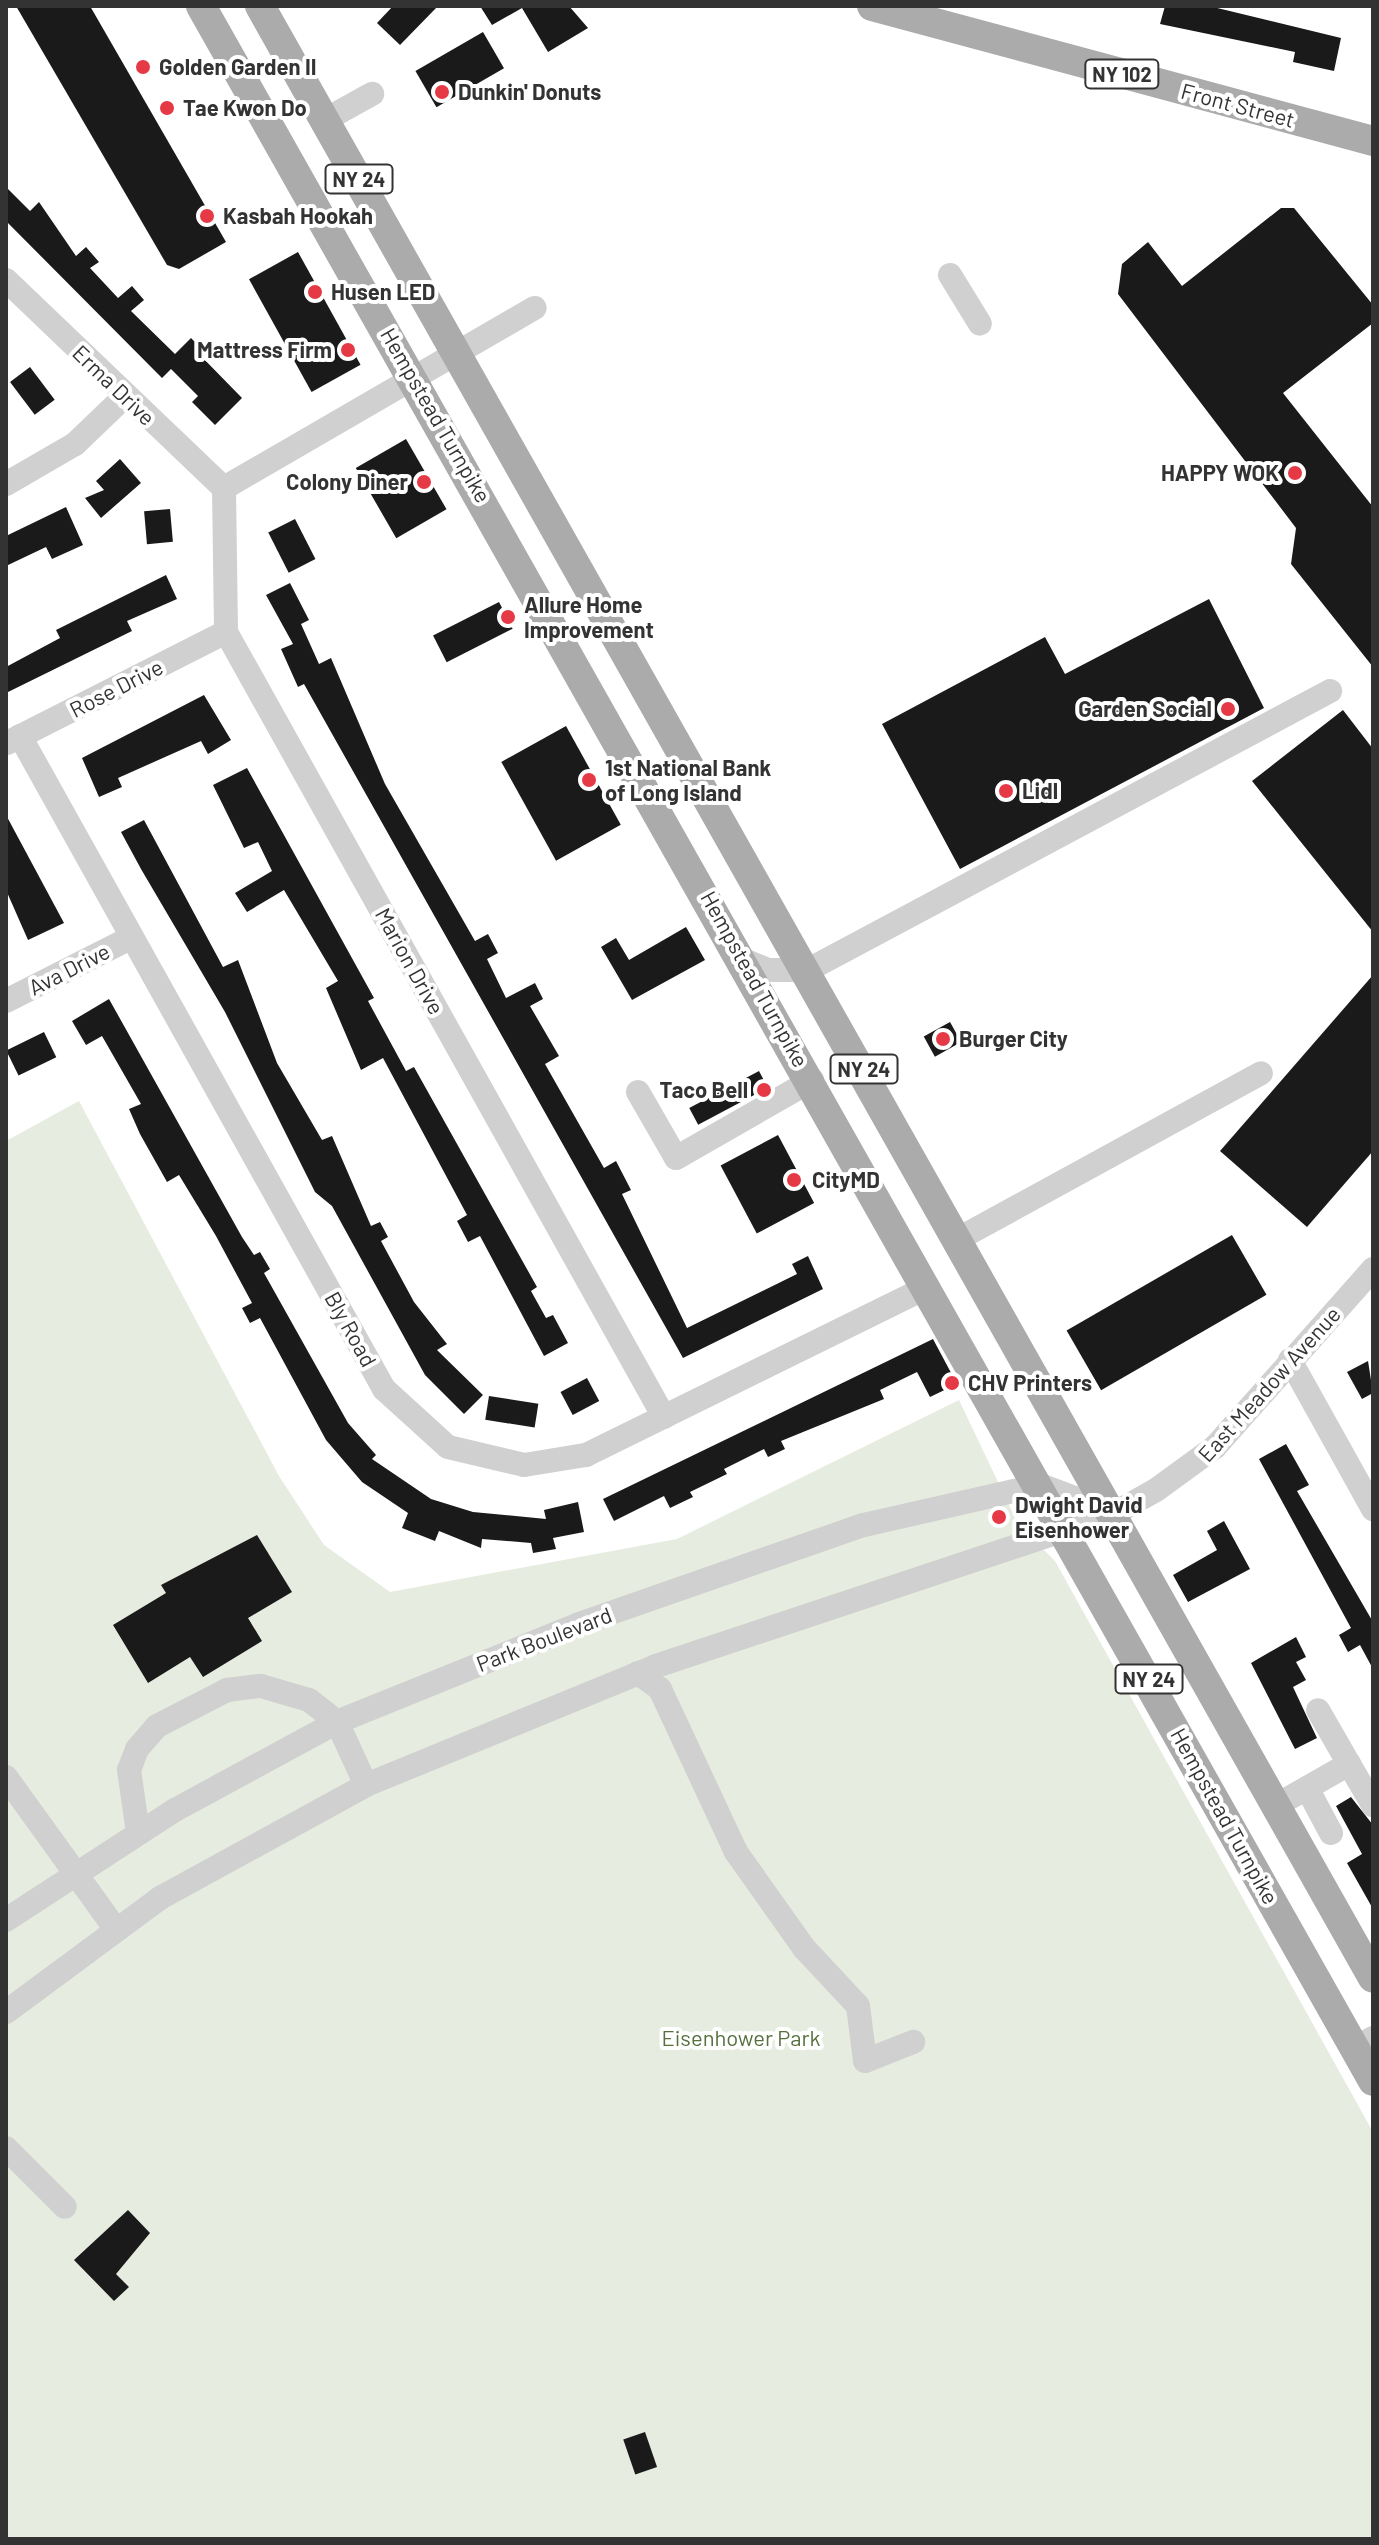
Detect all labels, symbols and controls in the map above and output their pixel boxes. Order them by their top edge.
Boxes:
place label: Golden Garden II [159,54,317,80]
marker: Golden Garden II [134,58,152,76]
road number: NY 102 [1084,58,1160,90]
street label: Front Street [1178,77,1298,133]
place label: Dunkin' Donuts [458,79,601,105]
marker: Dunkin' Donuts [433,83,451,101]
place label: Tae Kwon Do [183,95,307,121]
marker: Tae Kwon Do [158,99,176,117]
road number: NY 24 [323,163,395,195]
place label: Kasbah Hookah [223,203,373,229]
marker: Kasbah Hookah [198,207,216,225]
place label: Husen LED [331,279,435,305]
marker: Husen LED [306,283,324,301]
street label: Hempstead Turnpike [375,323,497,507]
place label: Mattress Firm [197,337,332,363]
street label: Erma Drive [67,339,161,431]
marker: Mattress Firm [339,341,357,359]
place label: HAPPY WOK [1161,460,1279,486]
marker: HAPPY WOK [1286,464,1304,482]
place label: Colony Diner [286,469,408,495]
marker: Colony Diner [415,473,433,491]
place label: Allure Home Improvement [524,591,654,642]
marker: Allure Home Improvement [499,608,517,626]
street label: Rose Drive [65,653,167,723]
place label: Garden Social [1078,696,1212,722]
marker: Garden Social [1219,700,1237,718]
place label: 1st National Bank of Long Island [605,754,771,806]
marker: 1st National Bank of Long Island [580,771,598,789]
place label: Lidl [1022,778,1058,804]
marker: Lidl [997,782,1015,800]
street label: Hempstead Turnpike [696,886,814,1072]
street label: Marion Drive [370,903,450,1019]
street label: Ava Drive [24,937,114,1001]
place label: Burger City [959,1026,1068,1052]
marker: Burger City [934,1030,952,1048]
road number: NY 24 [828,1053,900,1085]
place label: Taco Bell [660,1077,748,1103]
marker: Taco Bell [755,1081,773,1099]
place label: CityMD [812,1167,880,1193]
marker: CityMD [783,1169,805,1191]
street label: Bly Road [320,1287,382,1371]
street label: East Meadow Avenue [1192,1301,1346,1467]
place label: CHV Printers [968,1370,1092,1396]
marker: CHV Printers [943,1374,961,1392]
place label: Dwight David Eisenhower [1015,1491,1143,1542]
marker: Dwight David Eisenhower [990,1508,1008,1526]
street label: Park Boulevard [472,1601,616,1677]
road number: NY 24 [1113,1663,1185,1695]
street label: Hempstead Turnpike [1166,1723,1284,1909]
park label: Eisenhower Park [661,2025,821,2051]

